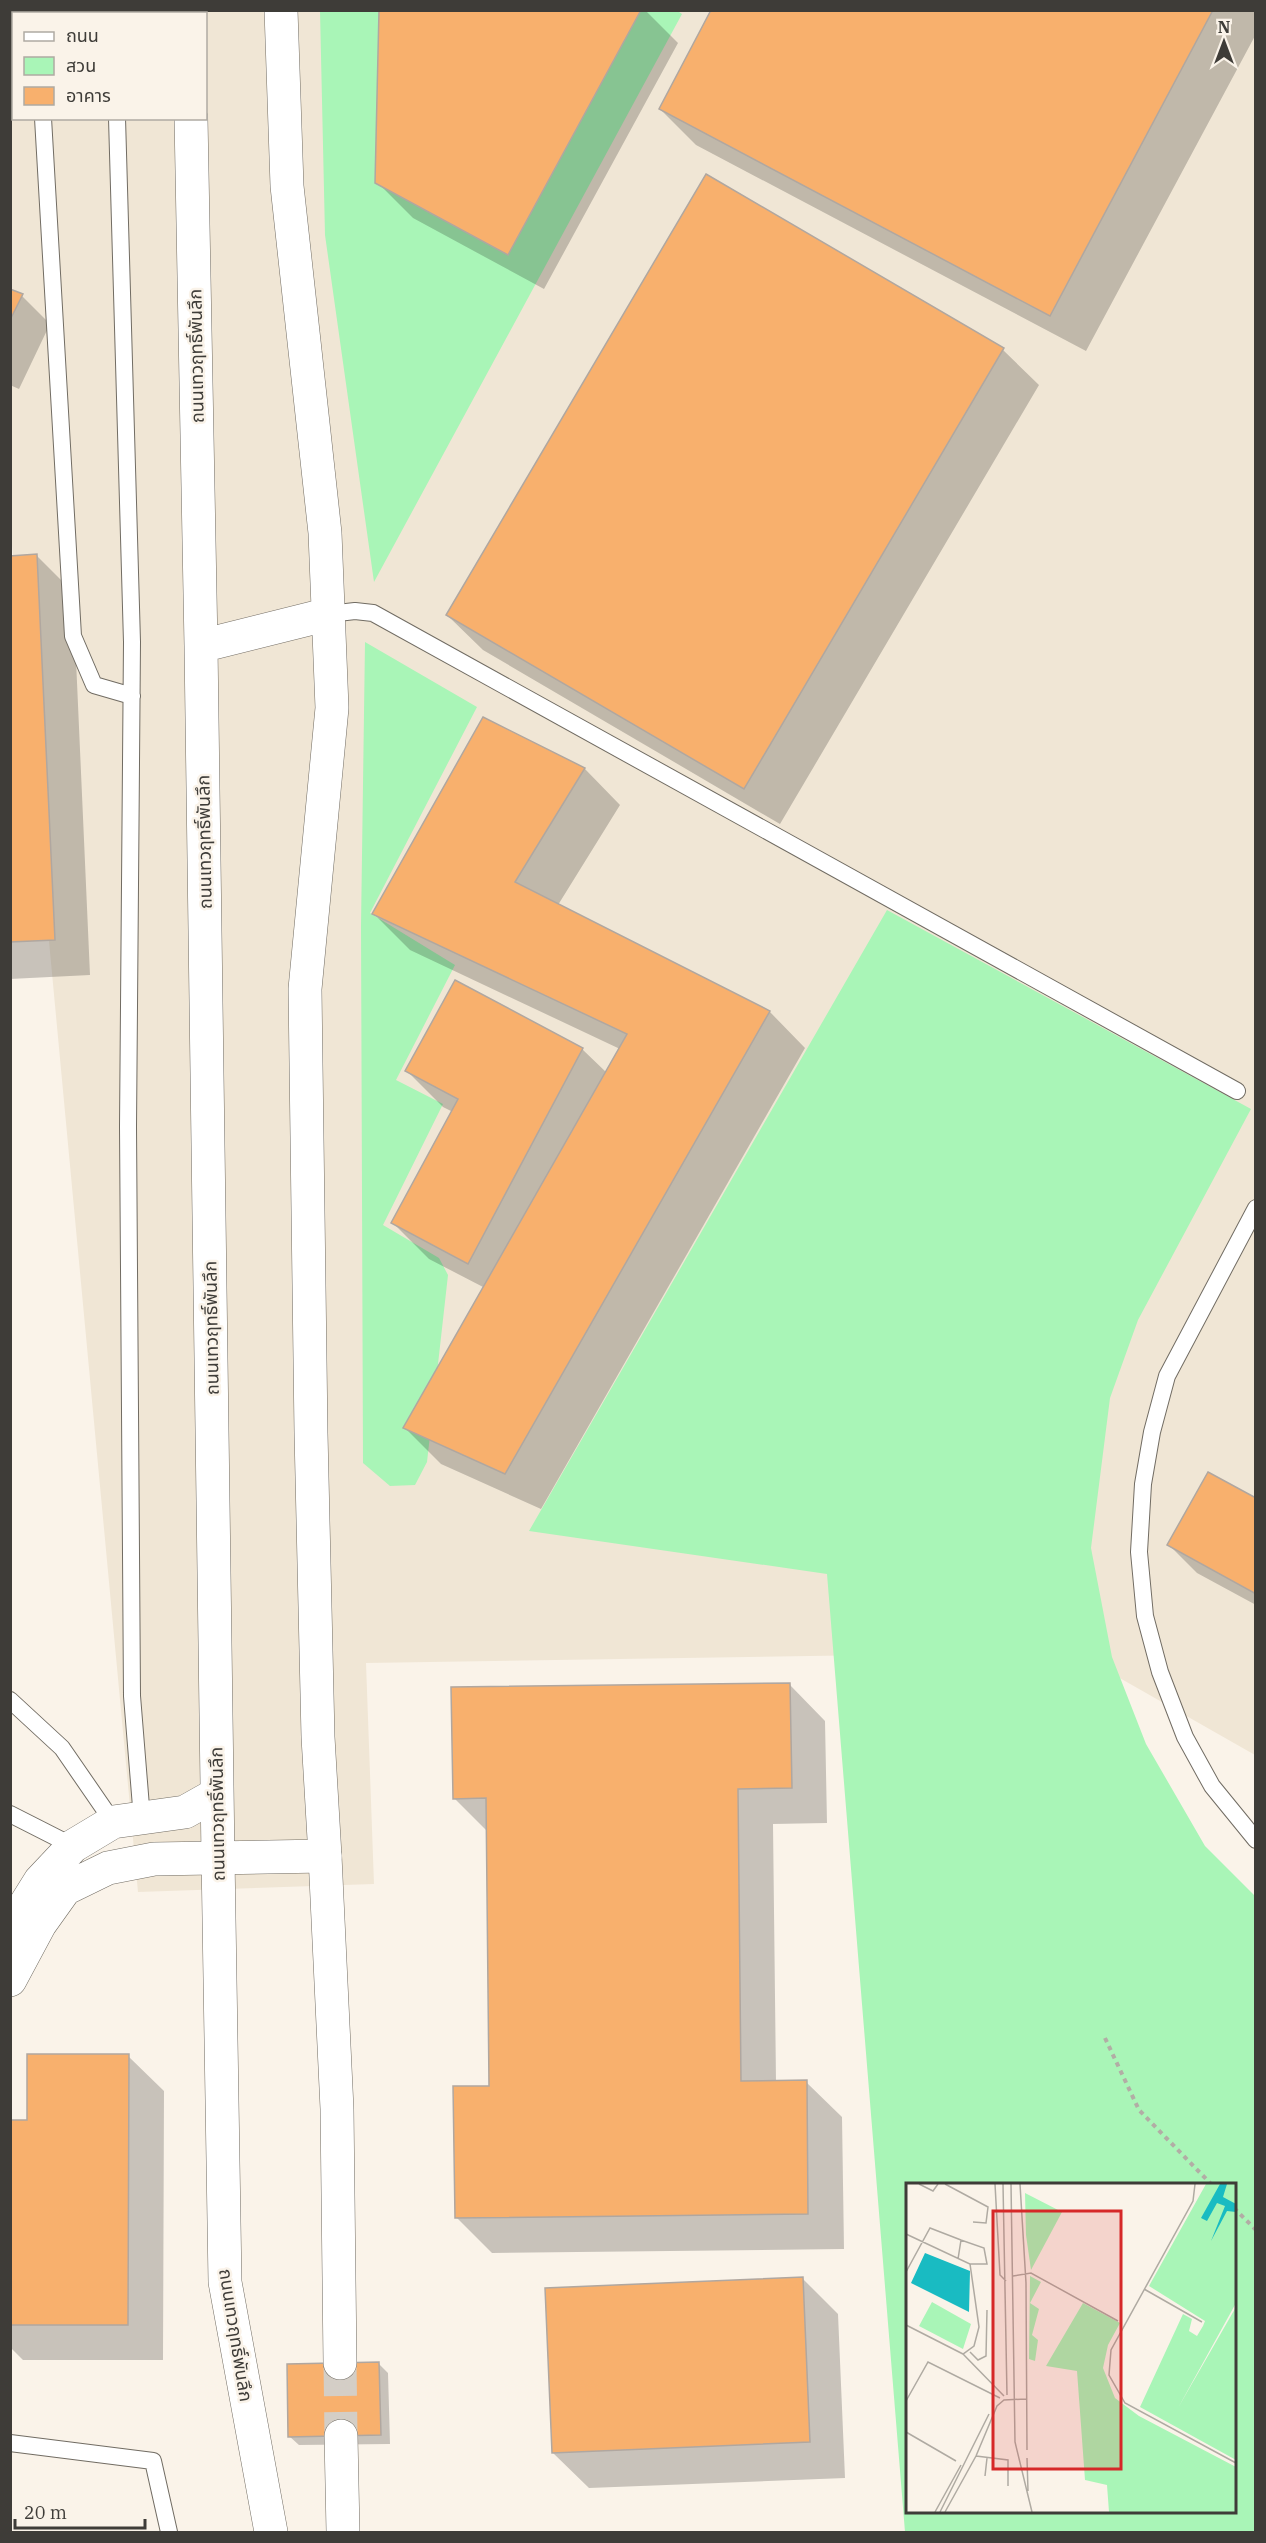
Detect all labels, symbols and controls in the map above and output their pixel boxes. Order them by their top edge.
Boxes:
legend [12,12,207,120]
north arrow [1194,12,1254,72]
text: N [1218,17,1230,37]
text: ถนน [66,24,99,47]
text: สวน [66,54,96,77]
text: อาคาร [66,84,111,107]
street label: ถนนเทวฤทธิ์พันลึก [183,289,209,423]
street label: ถนนเทวฤทธิ์พันลึก [191,775,217,909]
street label: ถนนเทวฤทธิ์พันลึก [198,1261,224,1395]
street label: ถนนเทวฤทธิ์พันลึก [204,1747,230,1881]
inset map [906,2183,1236,2513]
street label: ถนนเทวฤทธิ์พันลึก [214,2267,258,2403]
scale bar [15,2492,146,2530]
text: 20 m [24,2501,67,2524]

